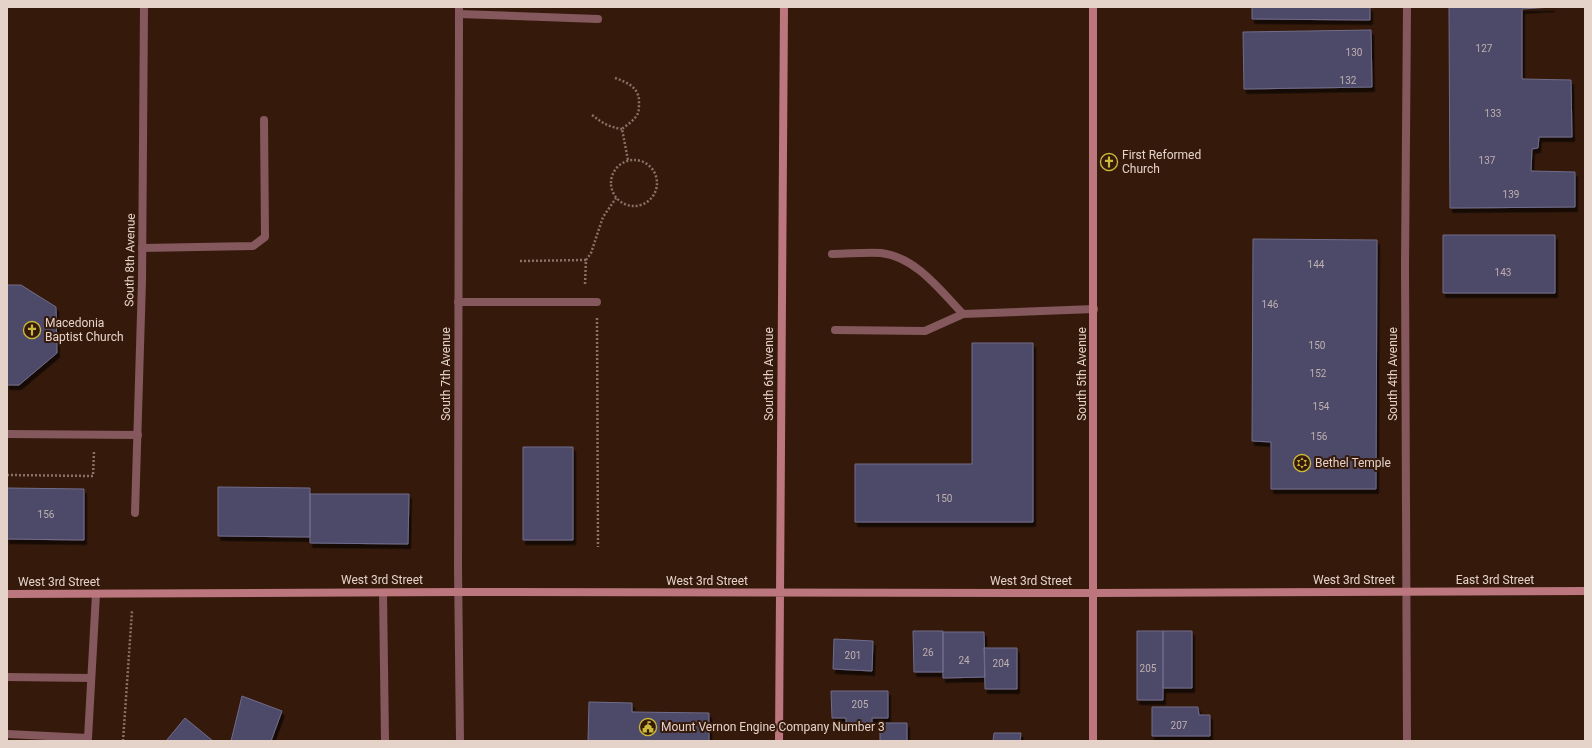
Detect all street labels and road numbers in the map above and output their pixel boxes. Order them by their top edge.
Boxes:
street label: South 8th Avenue [122,213,138,307]
street label: South 7th Avenue [439,327,453,421]
street label: South 6th Avenue [762,327,776,421]
street label: South 5th Avenue [1075,327,1089,421]
street label: South 4th Avenue [1386,327,1400,421]
street label: West 3rd Street [341,573,423,587]
street label: West 3rd Street [1313,573,1395,587]
street label: East 3rd Street [1456,573,1534,587]
street label: West 3rd Street [666,574,748,588]
street label: West 3rd Street [990,574,1072,588]
street label: West 3rd Street [18,575,100,589]

